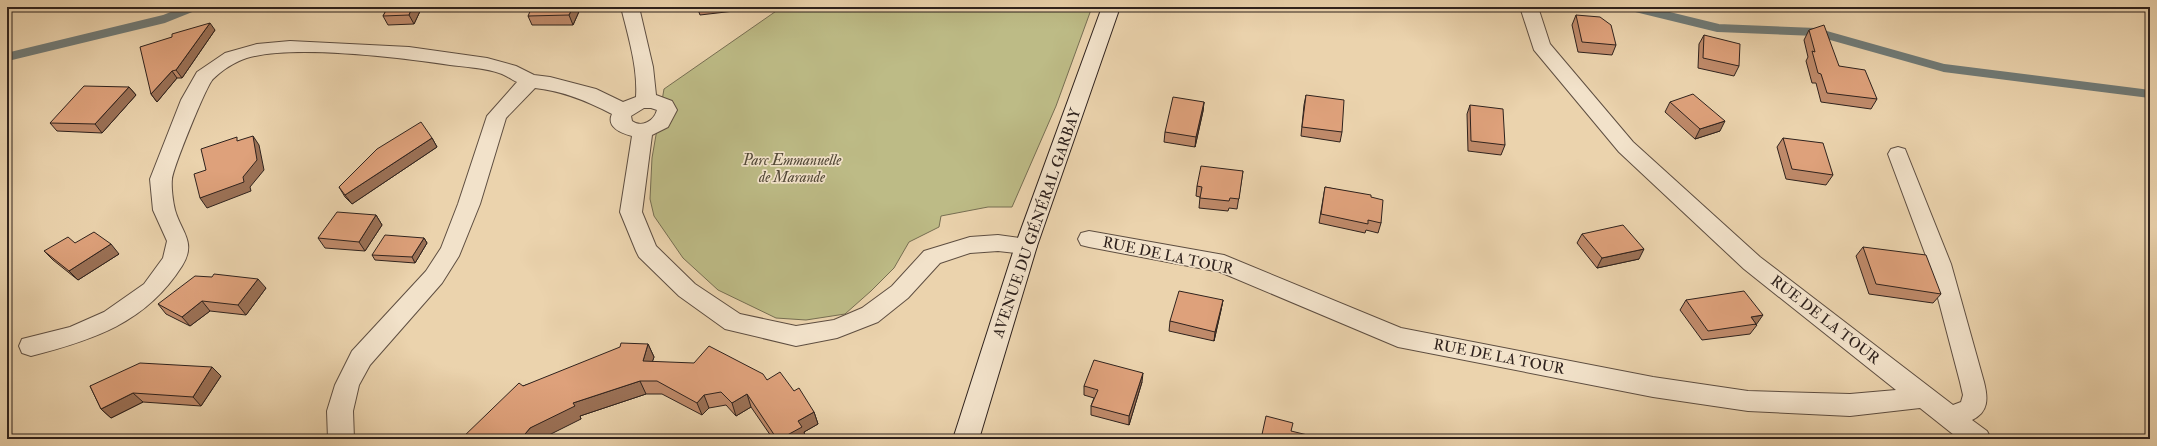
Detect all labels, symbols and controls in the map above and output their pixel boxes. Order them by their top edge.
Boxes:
street label: AVENUE DU GÉNÉRAL GARBAY [986,104,1086,341]
park label: Parc Emmanuelle de Marande [742,151,842,187]
street label: RUE DE LA TOUR [1101,233,1236,279]
street label: RUE DE LA TOUR [1767,271,1884,369]
street label: RUE DE LA TOUR [1432,335,1567,379]

